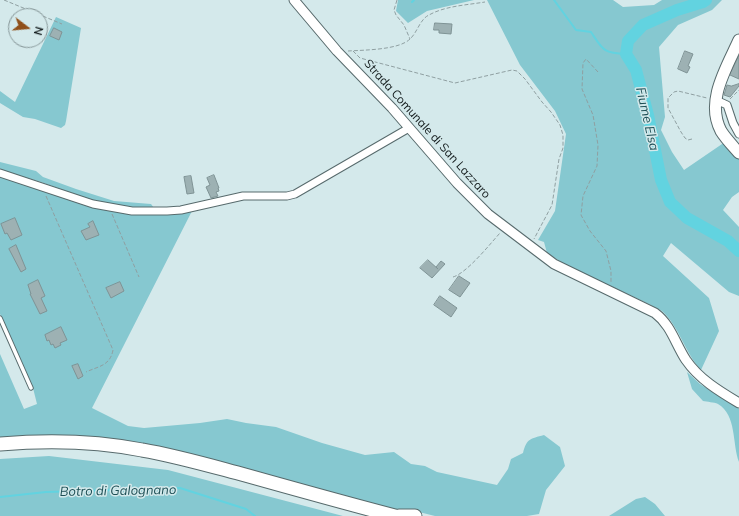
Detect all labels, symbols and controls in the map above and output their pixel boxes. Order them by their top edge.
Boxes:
north arrow [8,8,48,48]
text: N [31,25,46,37]
street label: Strada Comunale di San Lazzaro [361,57,493,201]
water label: Fiume Elsa [632,86,662,152]
water label: Botro di Galognano [60,482,176,500]

